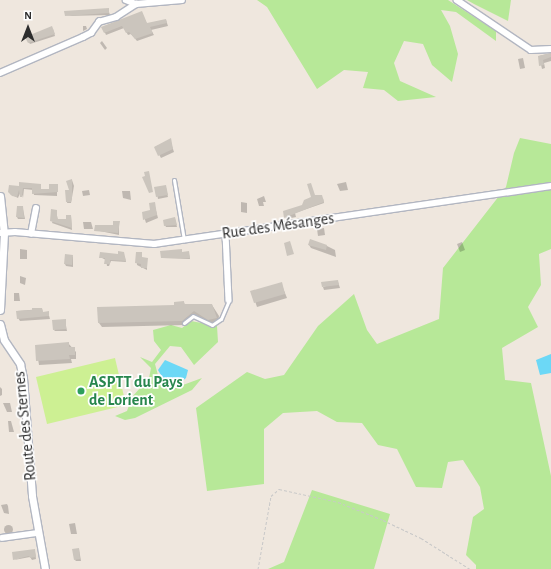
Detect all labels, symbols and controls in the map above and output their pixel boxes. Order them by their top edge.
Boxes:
north arrow [8,8,48,48]
text: N [24,10,32,21]
street label: Rue des Mésanges [221,209,335,243]
street label: Route des Sternes [10,370,40,482]
place label: ASPTT du Pays de Lorient [89,372,183,410]
marker: ASPTT du Pays de Lorient [76,386,86,396]

